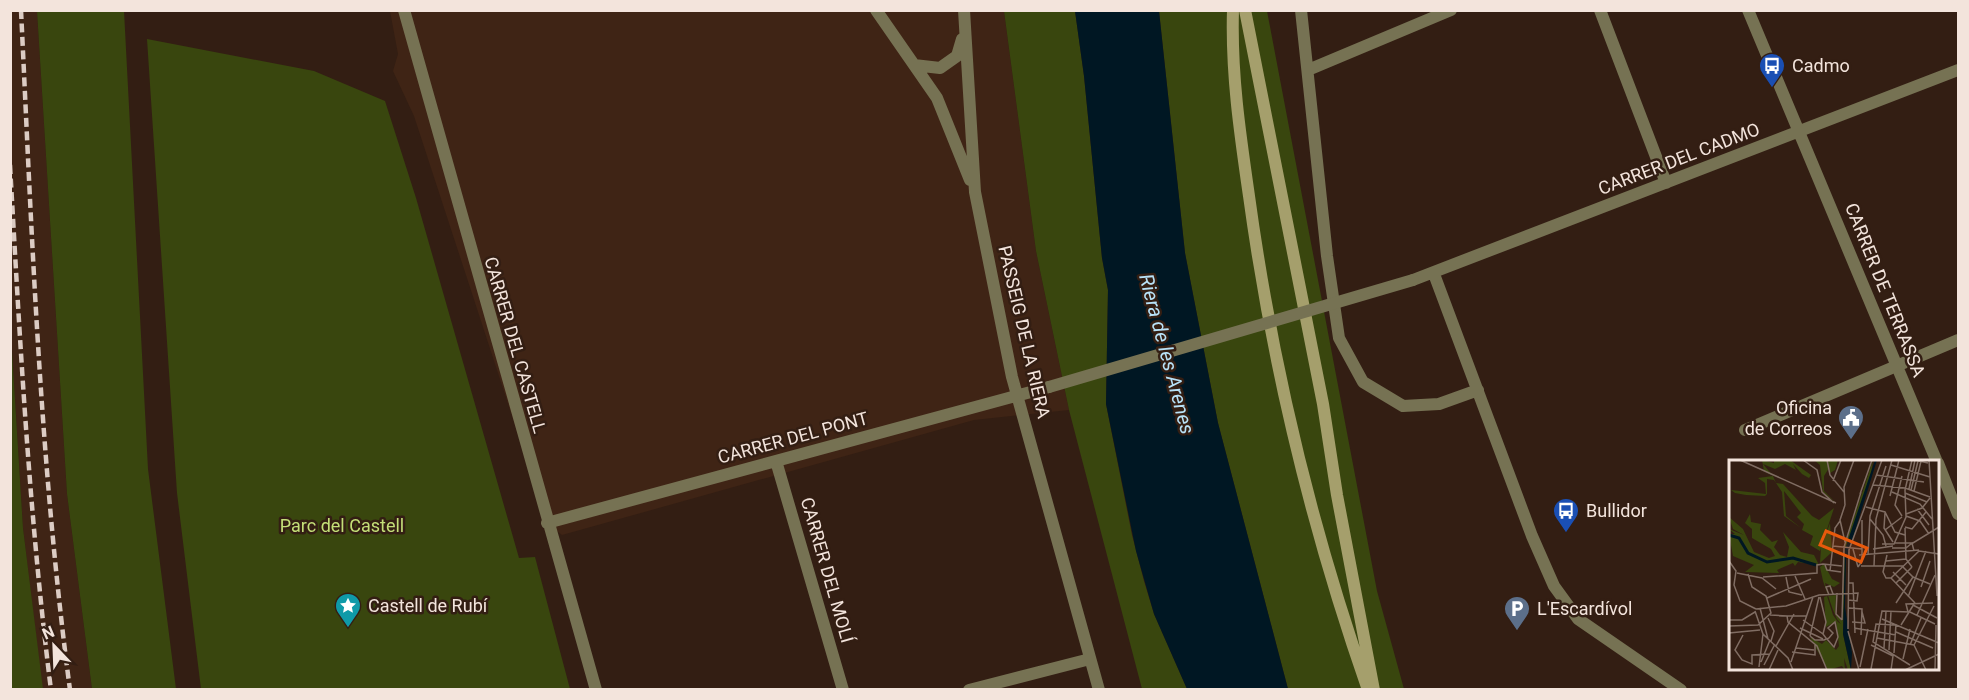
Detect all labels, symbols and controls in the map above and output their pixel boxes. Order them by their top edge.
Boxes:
bus stop icon: Cadmo [1757,51,1787,89]
place label: Cadmo [1792,55,1850,76]
street label: CARRER DEL CADMO [1595,118,1762,199]
street label: CARRER DE TERRASSA [1841,200,1930,380]
street label: PASSEIG DE LA RIERA [994,243,1055,421]
street label: CARRER DEL CASTELL [480,254,551,436]
water label: Riera de les Arenes [1134,271,1200,437]
place label: Oficina de Correos [1745,397,1832,439]
public building icon: Oficina de Correos [1836,403,1866,441]
street label: CARRER DEL PONT [715,407,871,468]
inset map [1729,460,1939,670]
street label: CARRER DEL MOLÍ [797,495,859,646]
bus stop icon: Bullidor [1551,496,1581,534]
place label: Bullidor [1586,500,1647,521]
park label: Parc del Castell [280,515,404,536]
place icon: Castell de Rubí [333,591,363,629]
parking icon: L'Escardívol [1502,594,1532,632]
place label: Castell de Rubí [368,595,488,616]
place label: L'Escardívol [1537,598,1632,619]
north arrow [24,616,84,676]
text: N [39,622,57,644]

